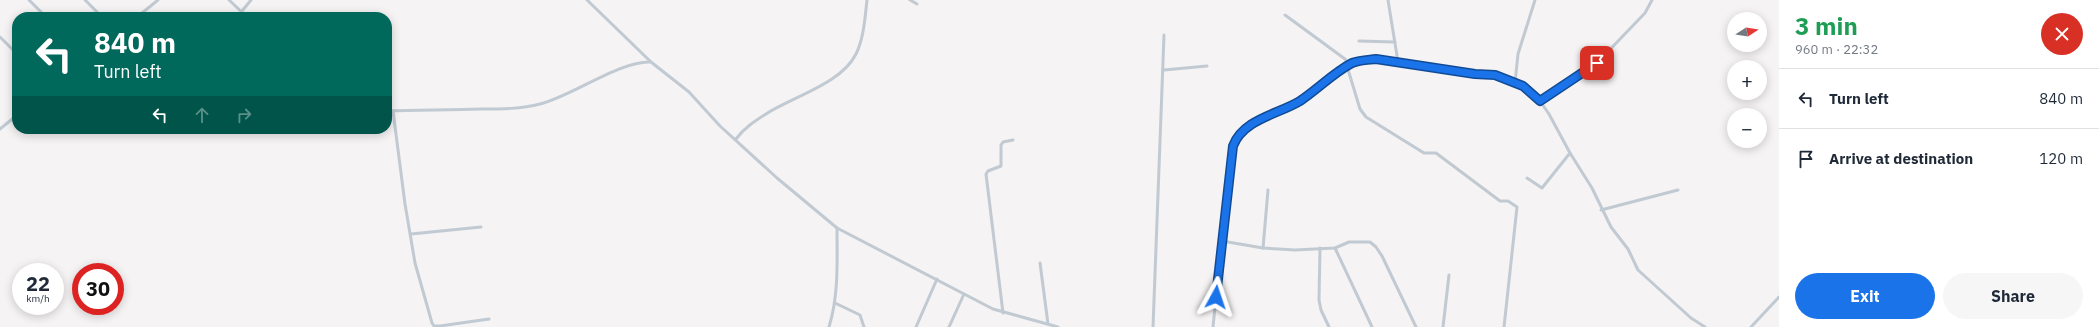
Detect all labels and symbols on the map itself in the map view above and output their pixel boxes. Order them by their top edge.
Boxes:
north arrow [1727,12,1767,52]
pin [1580,46,1614,80]
speed limit sign: 30 [72,263,124,315]
position arrow [1195,276,1237,318]

